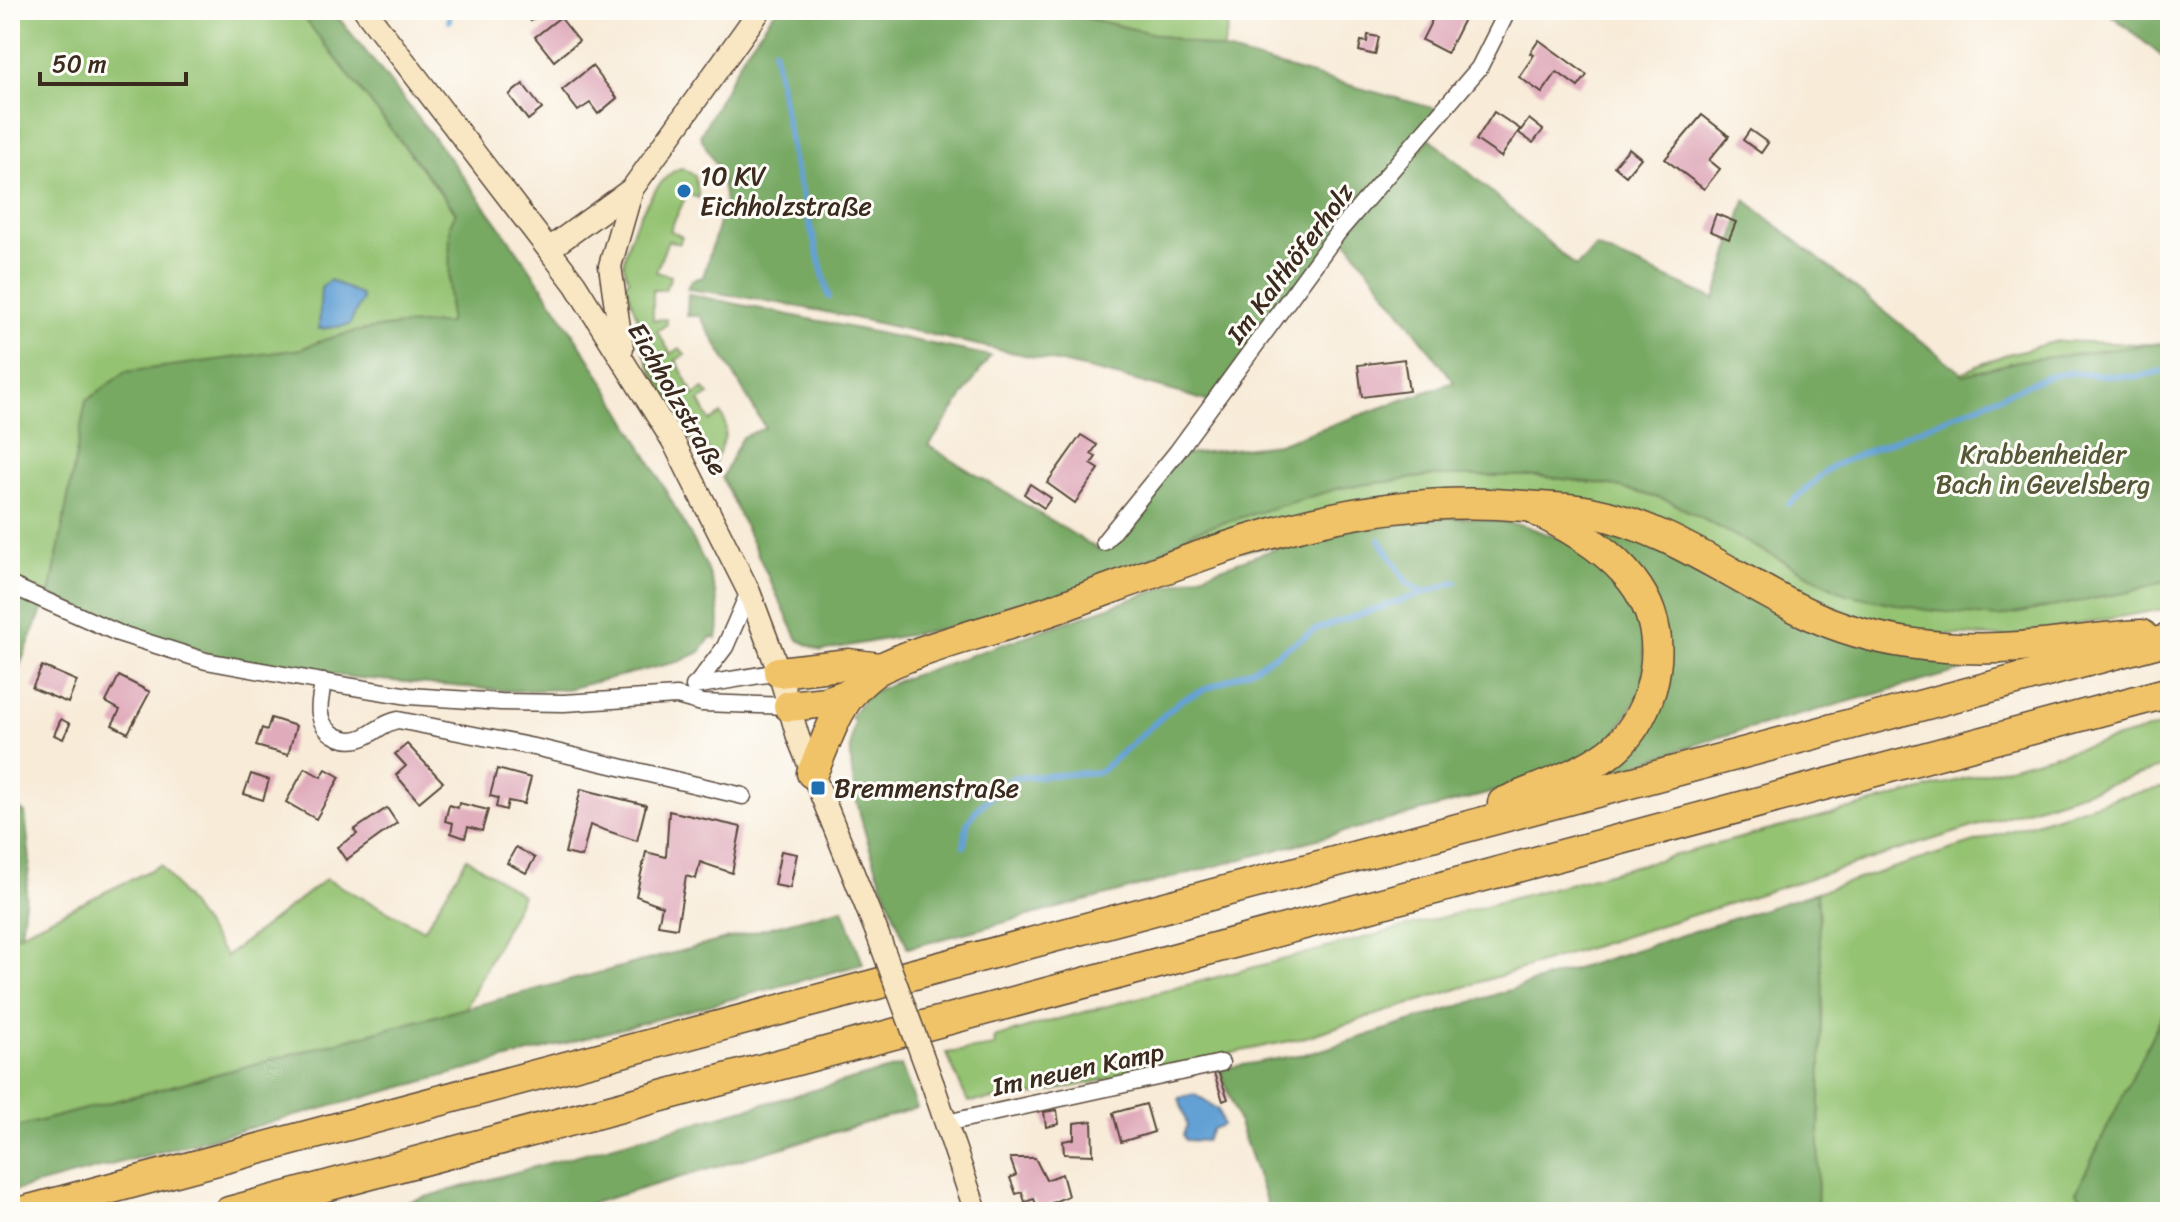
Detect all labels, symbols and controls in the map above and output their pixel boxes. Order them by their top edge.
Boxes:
scale bar [40,36,186,86]
text: 50 m [52,43,107,85]
place label: 10 KV Eichholzstraße [700,153,872,229]
street label: Im Kalthöferholz [1213,172,1367,354]
marker: 10 KV Eichholzstraße [675,182,693,200]
street label: Eichholzstraße [615,313,741,485]
park label: Krabbenheider Bach in Gevelsberg [1936,431,2150,507]
place label: Bremmenstraße [834,765,1019,811]
marker: Bremmenstraße [809,779,827,797]
street label: Im neuen Kamp [987,1028,1168,1110]

